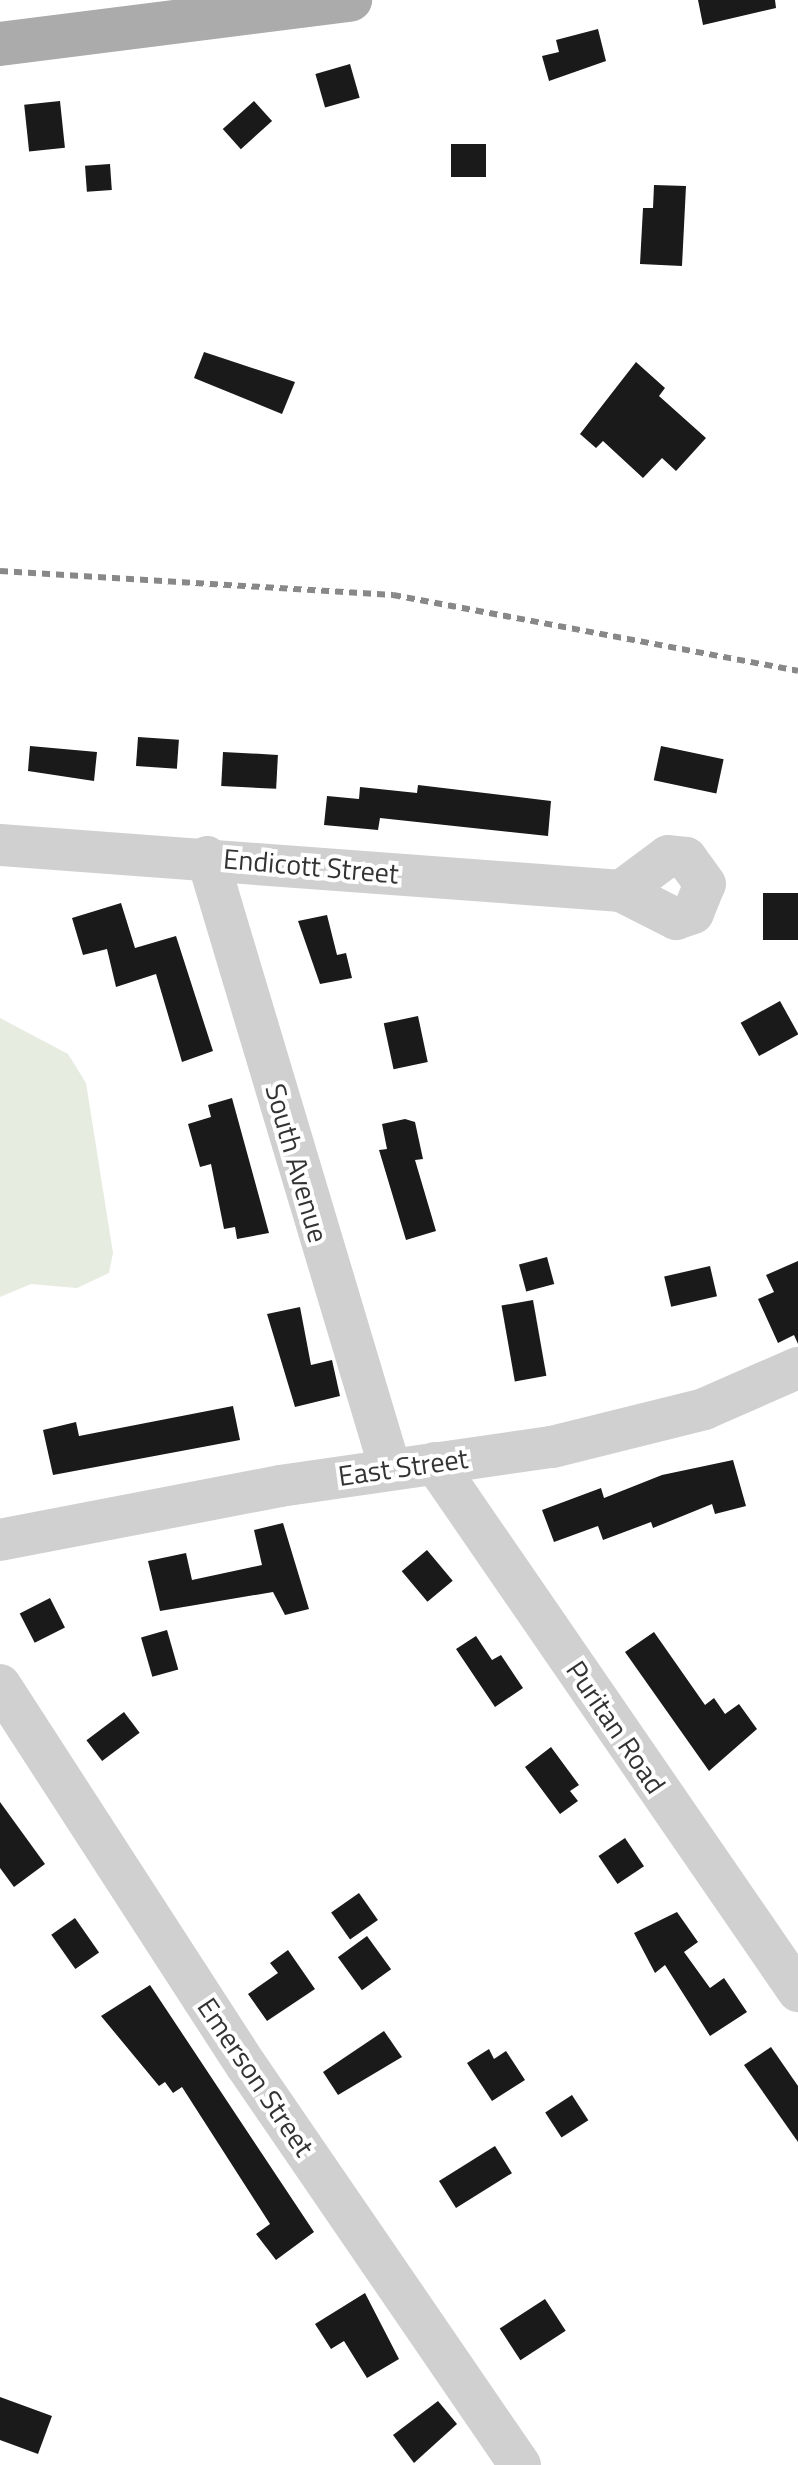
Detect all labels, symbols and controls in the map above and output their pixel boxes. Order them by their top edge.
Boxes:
street label: Endicott Street [222,842,400,890]
street label: South Avenue [258,1080,336,1246]
street label: East Street [336,1441,470,1493]
street label: Puritan Road [559,1654,673,1800]
street label: Emerson Street [191,1991,321,2163]

